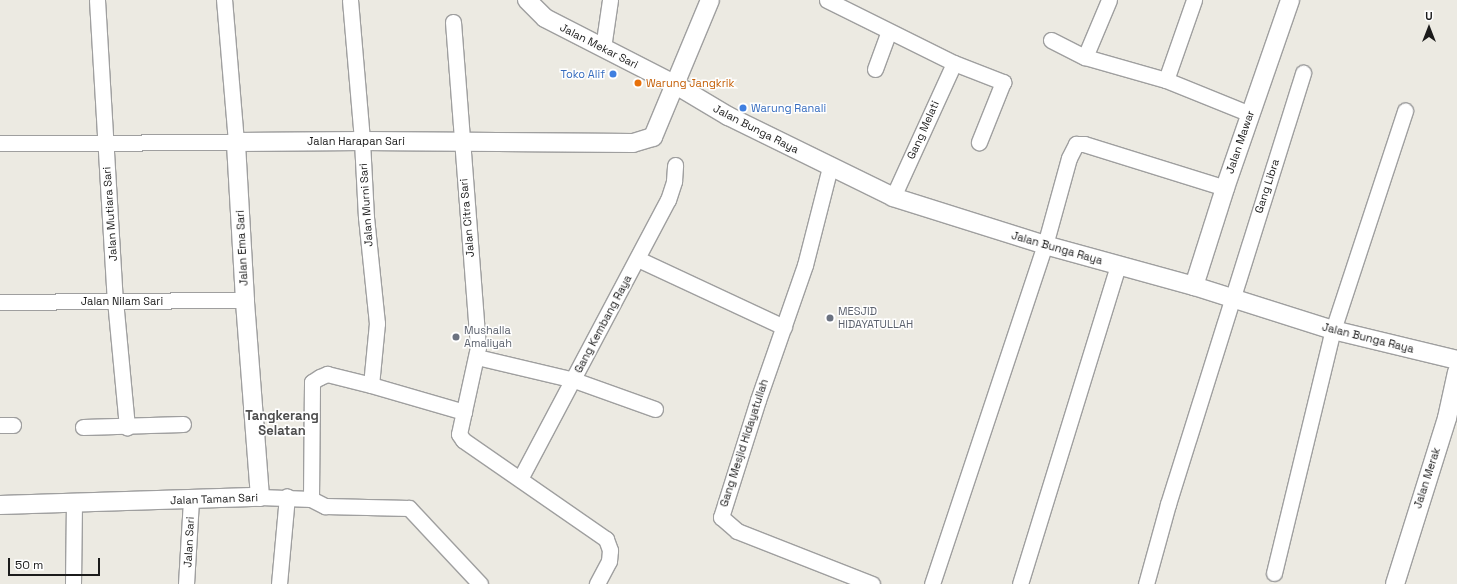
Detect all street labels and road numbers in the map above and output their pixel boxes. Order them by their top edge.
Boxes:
street label: Jalan Mekar Sari [558,21,640,71]
street label: Gang Melati [904,99,942,161]
street label: Jalan Bunga Raya [711,102,801,156]
street label: Jalan Mawar [1223,109,1257,175]
street label: Jalan Harapan Sari [307,134,405,148]
street label: Gang Libra [1252,157,1282,215]
street label: Jalan Murni Sari [356,163,376,247]
street label: Jalan Mutiara Sari [100,166,120,262]
street label: Jalan Citra Sari [457,178,477,258]
street label: Jalan Ema Sari [233,210,251,286]
street label: Jalan Bunga Raya [1010,229,1104,267]
street label: Gang Kembang Raya [572,273,634,375]
street label: Jalan Nilam Sari [81,294,163,308]
street label: Jalan Bunga Raya [1321,320,1415,356]
street label: Gang Mesjid Hidayatullah [717,377,771,509]
street label: Jalan Merak [1411,446,1443,510]
street label: Jalan Taman Sari [170,491,258,507]
street label: Jalan Sari [181,516,197,568]

